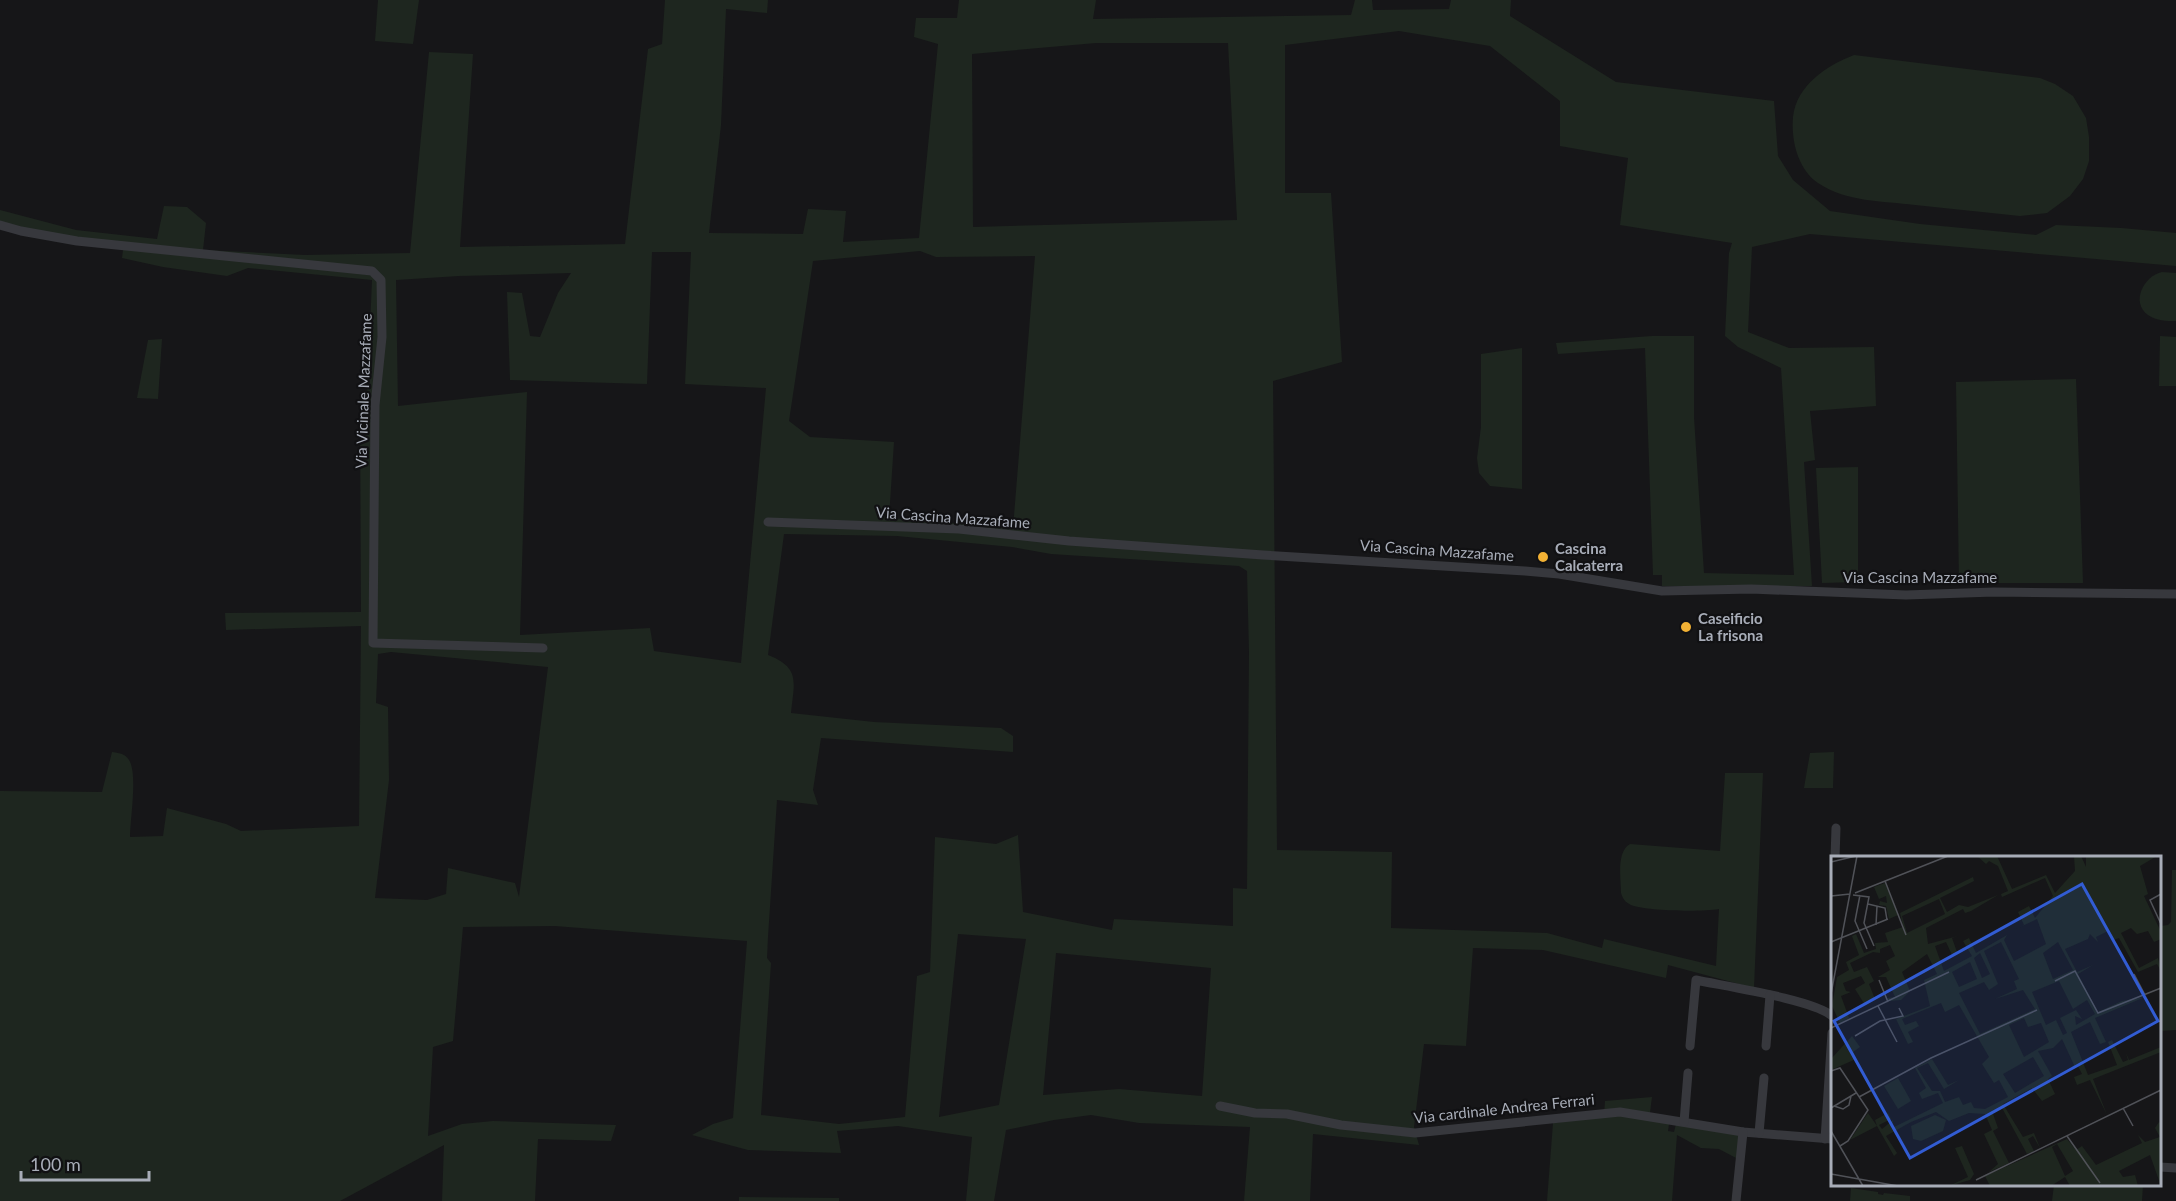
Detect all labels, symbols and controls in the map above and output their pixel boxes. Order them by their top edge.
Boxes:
street label: Via Vicinale Mazzafame [351,313,375,469]
street label: Via Cascina Mazzafame [875,503,1031,531]
street label: Via Cascina Mazzafame [1359,536,1515,564]
place label: Cascina Calcaterra [1555,539,1623,574]
marker: Cascina Calcaterra [1536,550,1550,564]
street label: Via Cascina Mazzafame [1843,568,1997,586]
place label: Caseificio La frisona [1698,609,1763,644]
marker: Caseificio La frisona [1679,620,1693,634]
inset map [1831,856,2161,1186]
street label: Via cardinale Andrea Ferrari [1413,1090,1595,1126]
scale bar [21,1144,148,1182]
text: 100 m [30,1153,81,1175]

